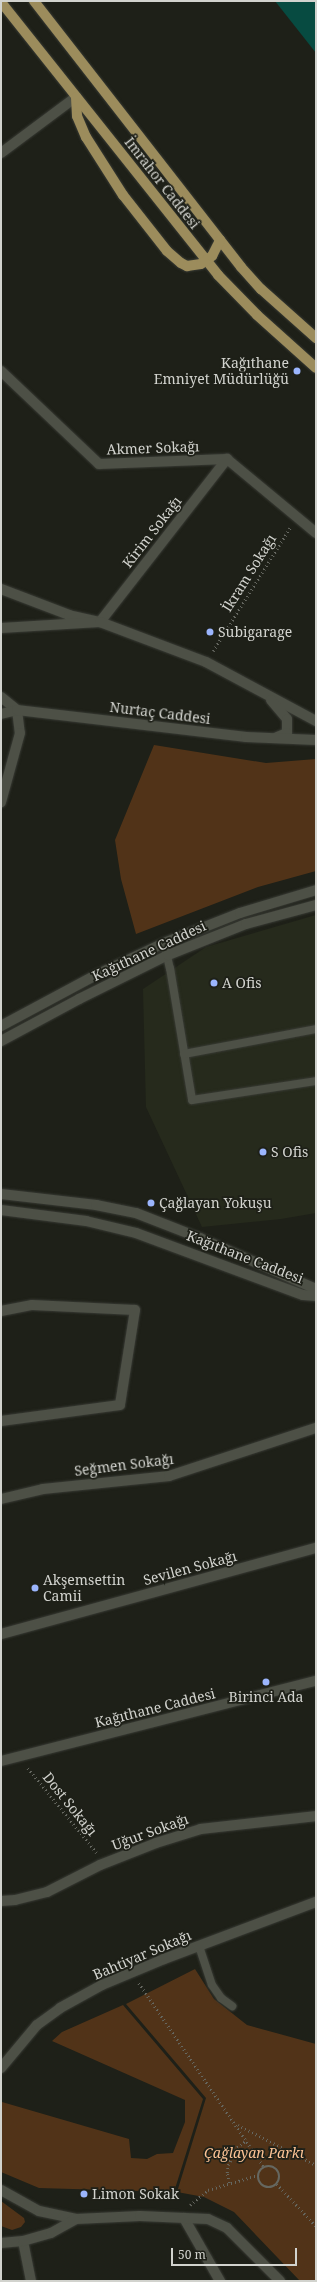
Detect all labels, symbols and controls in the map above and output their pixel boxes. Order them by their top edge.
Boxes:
street label: İmrahor Caddesi [121,134,203,232]
place label: Kağıthane Emniyet Müdürlüğü [154,355,289,388]
marker: Kağıthane Emniyet Müdürlüğü [292,366,302,376]
street label: Akmer Sokağı [106,438,200,458]
street label: Kirim Sokağı [119,493,185,571]
street label: İkram Sokağı [219,531,279,615]
place label: Subigarage [218,624,292,640]
marker: Subigarage [205,627,215,637]
street label: Nurtaç Caddesi [109,698,211,728]
street label: Kağıthane Caddesi [89,917,209,985]
place label: A Ofis [222,975,261,991]
marker: A Ofis [209,978,219,988]
place label: S Ofis [271,1144,308,1160]
marker: S Ofis [258,1147,268,1157]
place label: Çağlayan Yokuşu [159,1195,272,1211]
marker: Çağlayan Yokuşu [146,1198,156,1208]
street label: Kağıthane Caddesi [184,1227,306,1287]
street label: Seğmen Sokağı [73,1451,175,1479]
street label: Sevilen Sokağı [141,1547,239,1589]
place label: Akşemsettin Camii [43,1572,125,1604]
marker: Akşemsettin Camii [30,1583,40,1593]
marker: Birinci Ada [261,1677,271,1687]
street label: Kağıthane Caddesi [93,1685,217,1731]
place label: Birinci Ada [229,1689,303,1705]
street label: Dost Sokağı [39,1769,101,1839]
street label: Uğur Sokağı [109,1810,191,1854]
street label: Bahtiyar Sokağı [90,1927,194,1983]
park label: Çağlayan Parkı [204,2145,304,2161]
place label: Limon Sokak [92,2186,179,2202]
marker: Limon Sokak [79,2189,89,2199]
scale bar [173,2240,299,2266]
text: 50 m [178,2246,206,2263]

